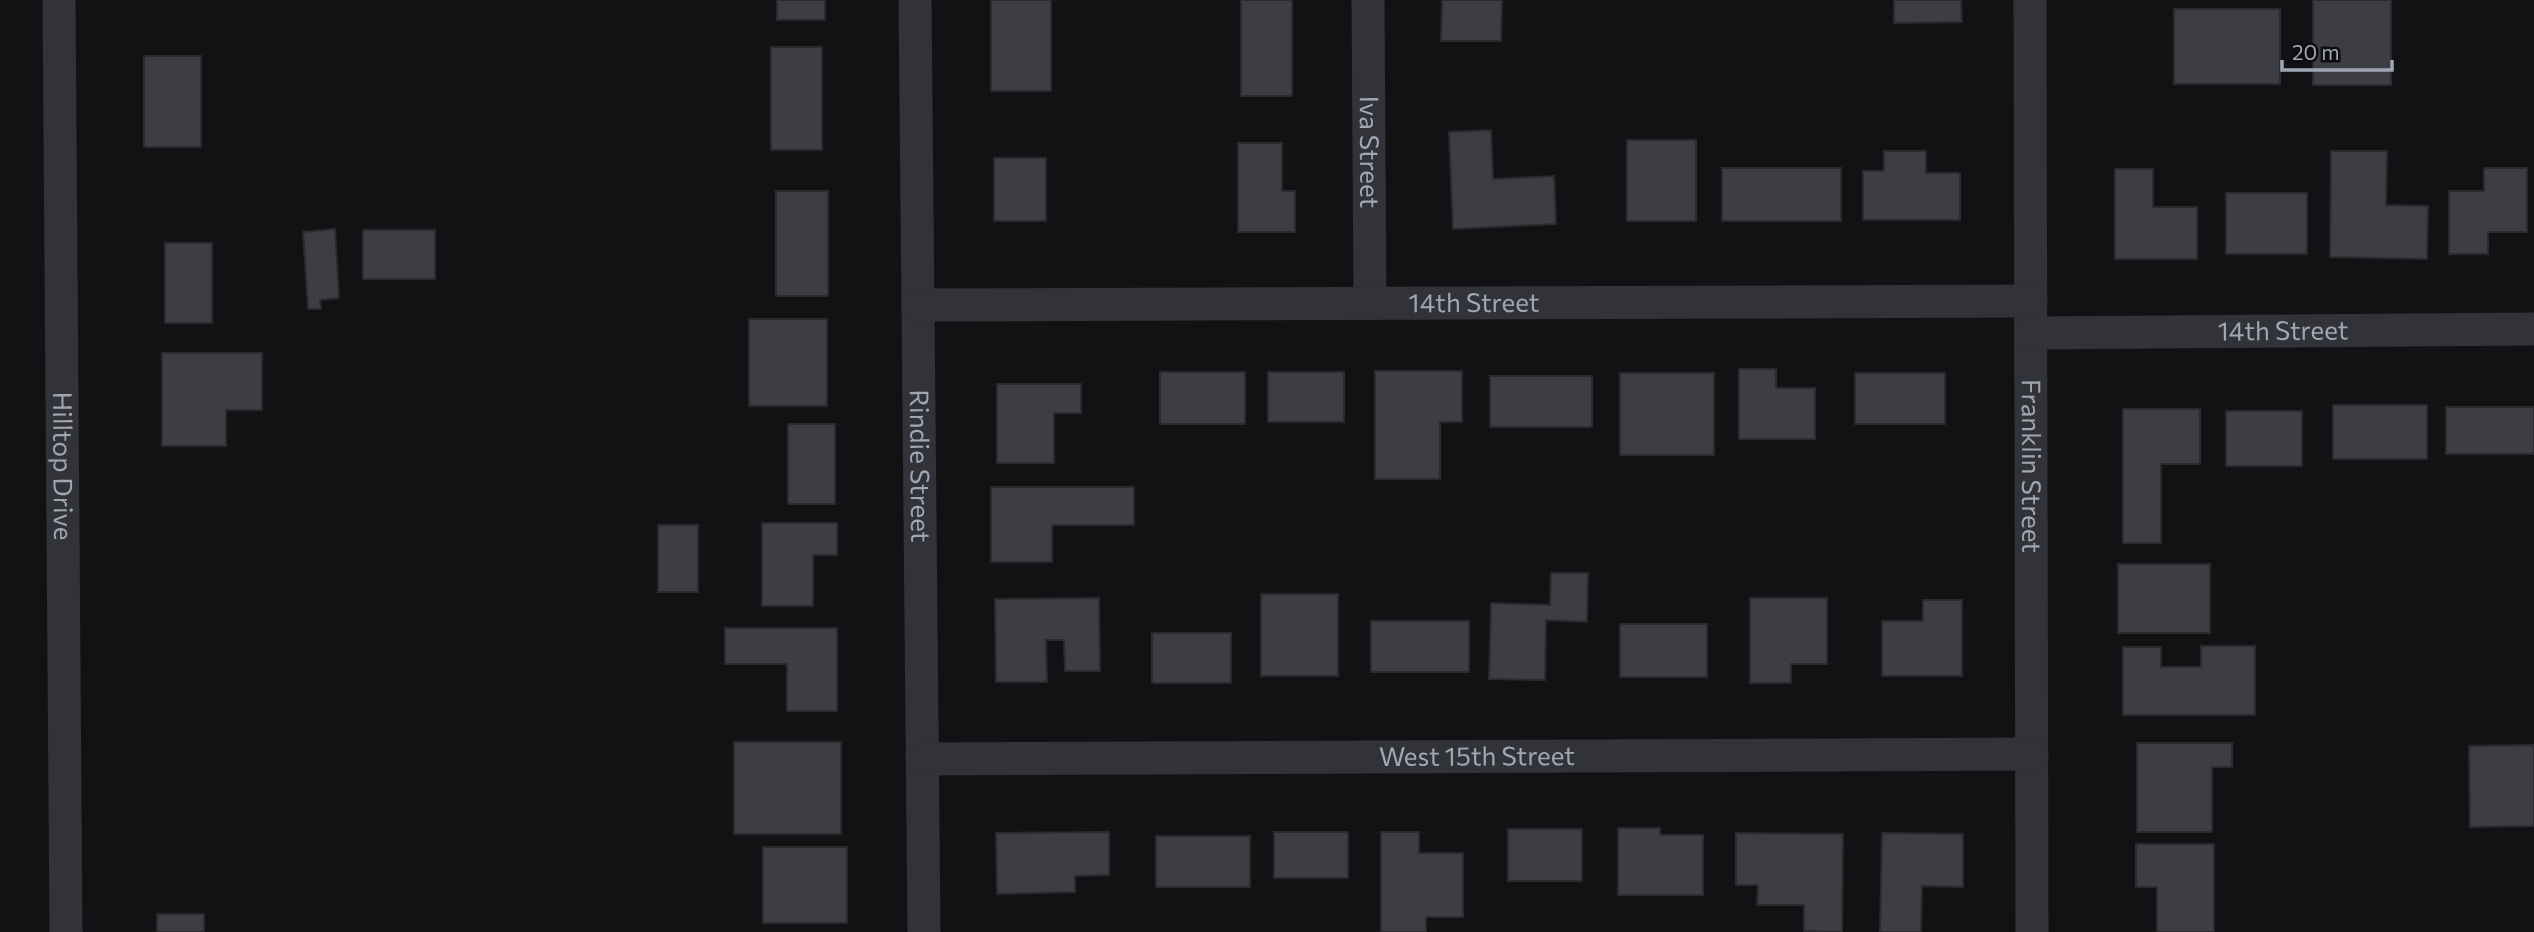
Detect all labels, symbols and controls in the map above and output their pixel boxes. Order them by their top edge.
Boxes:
scale bar [2282,28,2392,72]
text: 20 m [2292,39,2340,64]
street label: Iva Street [1355,96,1386,208]
street label: 14th Street [1409,286,1539,317]
street label: 14th Street [2217,313,2349,346]
street label: Franklin Street [2017,379,2048,553]
street label: Rindie Street [905,389,937,543]
street label: Hilltop Drive [48,392,80,540]
street label: West 15th Street [1379,739,1575,771]

